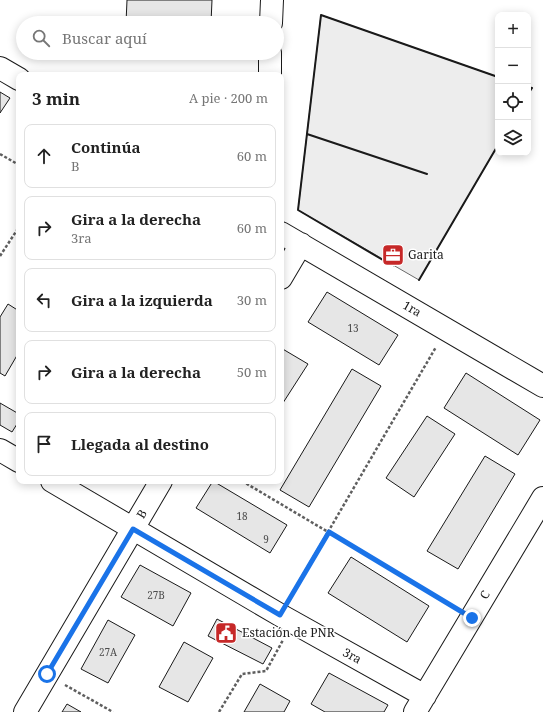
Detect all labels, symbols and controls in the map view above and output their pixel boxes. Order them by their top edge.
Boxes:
map controls [495,12,531,156]
button: + [495,12,531,48]
search box [16,16,284,60]
icon: search [30,27,52,49]
text: Buscar aquí [62,28,147,48]
button: − [495,48,531,84]
button: locate [495,84,531,120]
text: 3 min [32,87,80,110]
text: A pie · 200 m [189,89,268,107]
button: layers [495,120,531,156]
text: Continúa [71,137,141,157]
icon: ahead [33,145,55,167]
text: 60 m [237,147,267,165]
text: B [71,157,80,175]
text: Gira a la derecha [71,209,201,229]
icon: right [33,217,55,239]
text: 60 m [237,219,267,237]
text: 3ra [71,229,91,247]
office icon: Garita [380,242,406,268]
place label: Garita [408,246,444,263]
icon: left [33,289,55,311]
text: Gira a la izquierda [71,290,213,310]
text: 30 m [237,291,267,309]
street label: 1ra [400,296,425,321]
house number: 13 [347,321,359,335]
icon: right [33,361,55,383]
text: Gira a la derecha [71,362,201,382]
text: 50 m [237,363,267,381]
icon: arrive [33,433,55,455]
text: Llegada al destino [71,434,209,454]
street label: B [132,506,151,521]
house number: 18 [236,509,248,523]
house number: 9 [263,532,269,546]
street label: C [475,587,494,602]
house number: 27B [147,588,165,602]
route end [463,609,481,627]
public building icon: Estación de PNR [213,620,239,646]
place label: Estación de PNR [242,624,335,641]
street label: 3ra [340,644,365,668]
house number: 27A [99,645,118,659]
route start [38,665,56,683]

